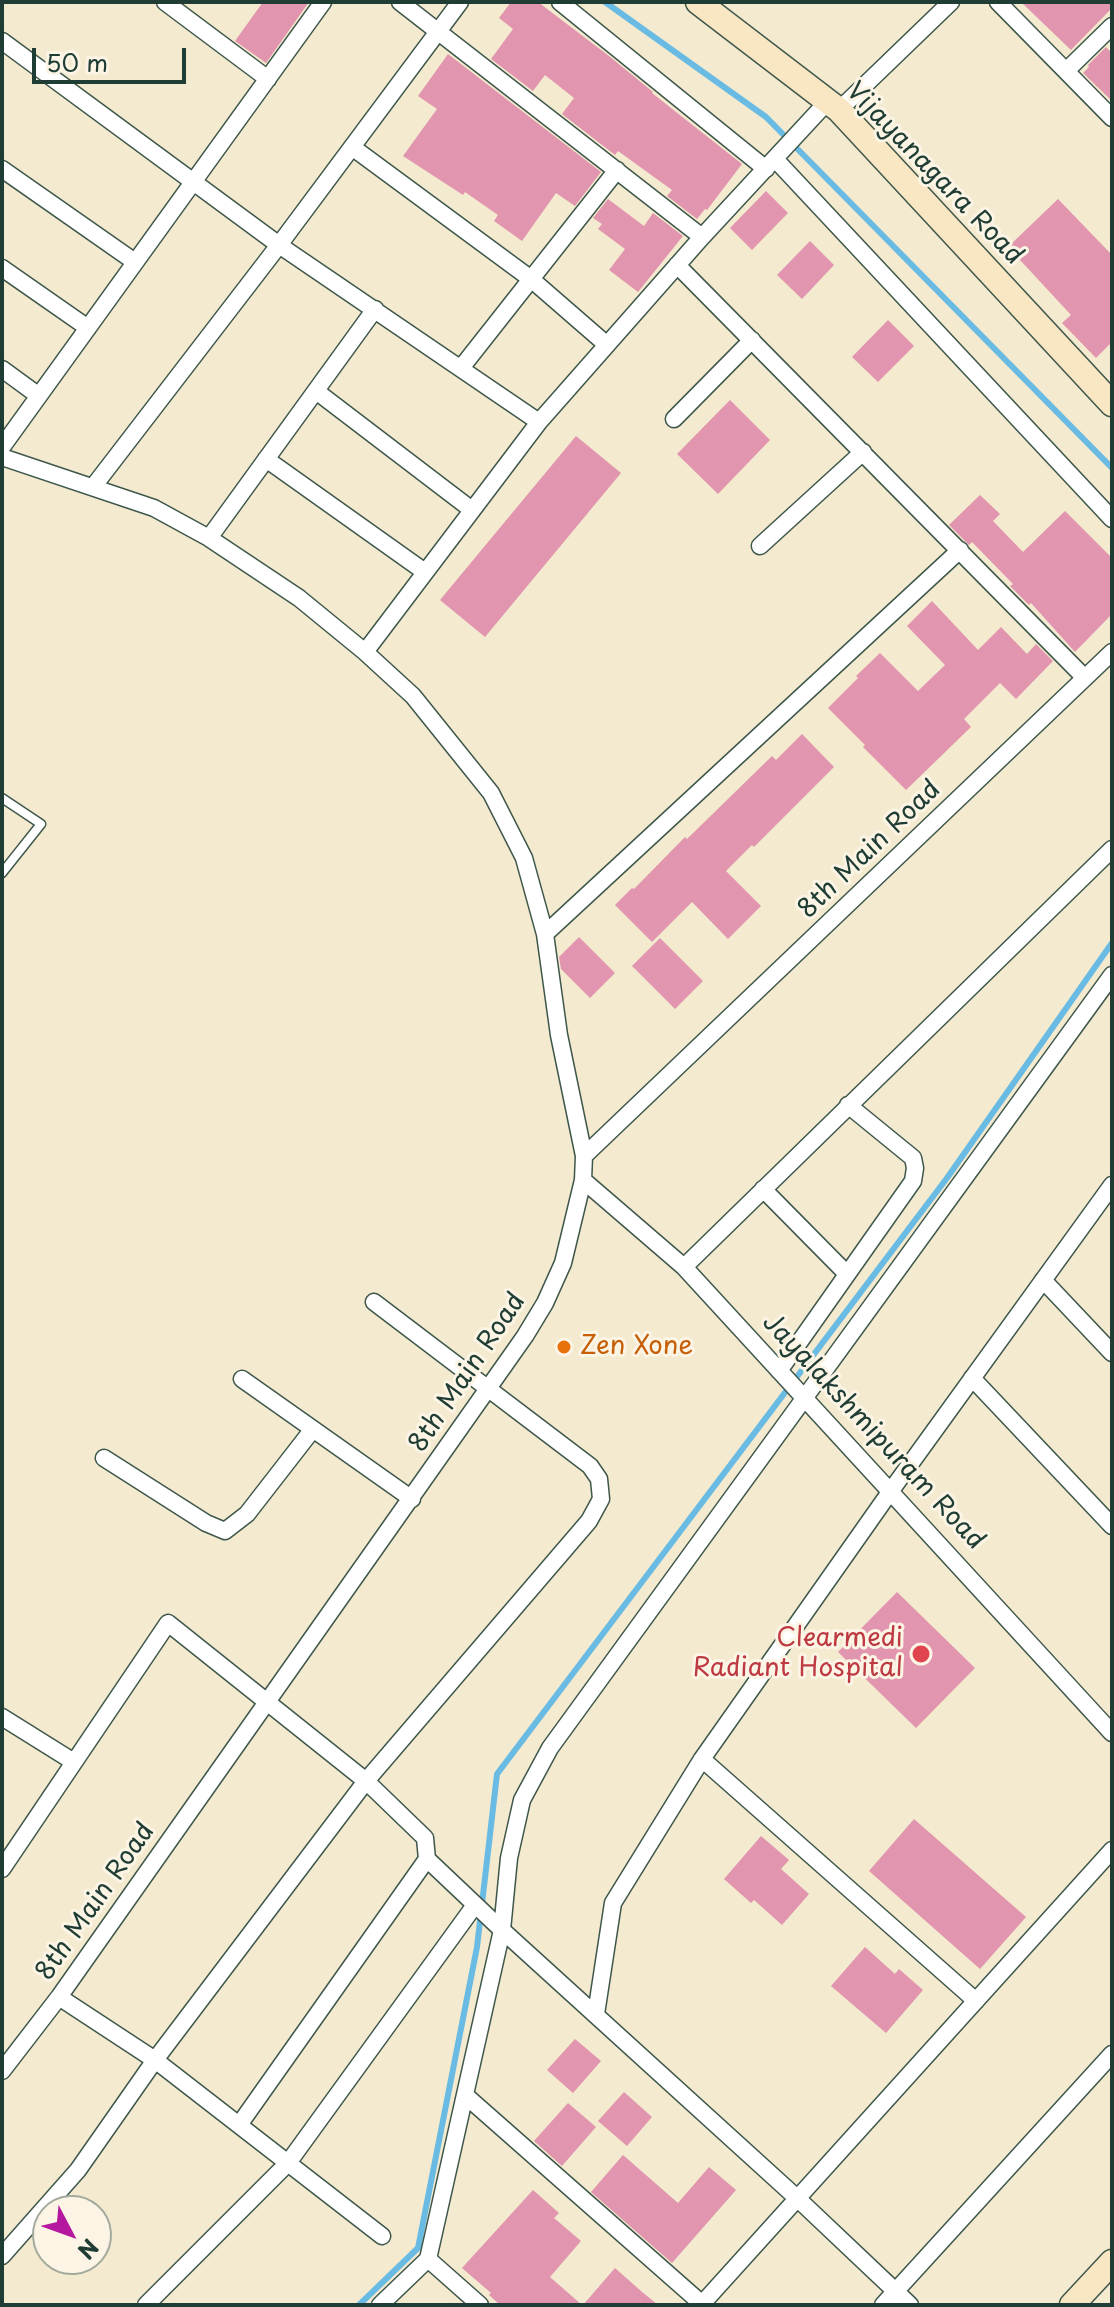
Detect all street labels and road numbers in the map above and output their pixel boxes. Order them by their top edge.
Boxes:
street label: Vijayanagara Road [839,76,1029,272]
street label: 8th Main Road [793,774,947,926]
street label: 8th Main Road [403,1287,533,1459]
street label: Jayalakshmipuram Road [755,1307,991,1557]
street label: 8th Main Road [30,1817,162,1987]

